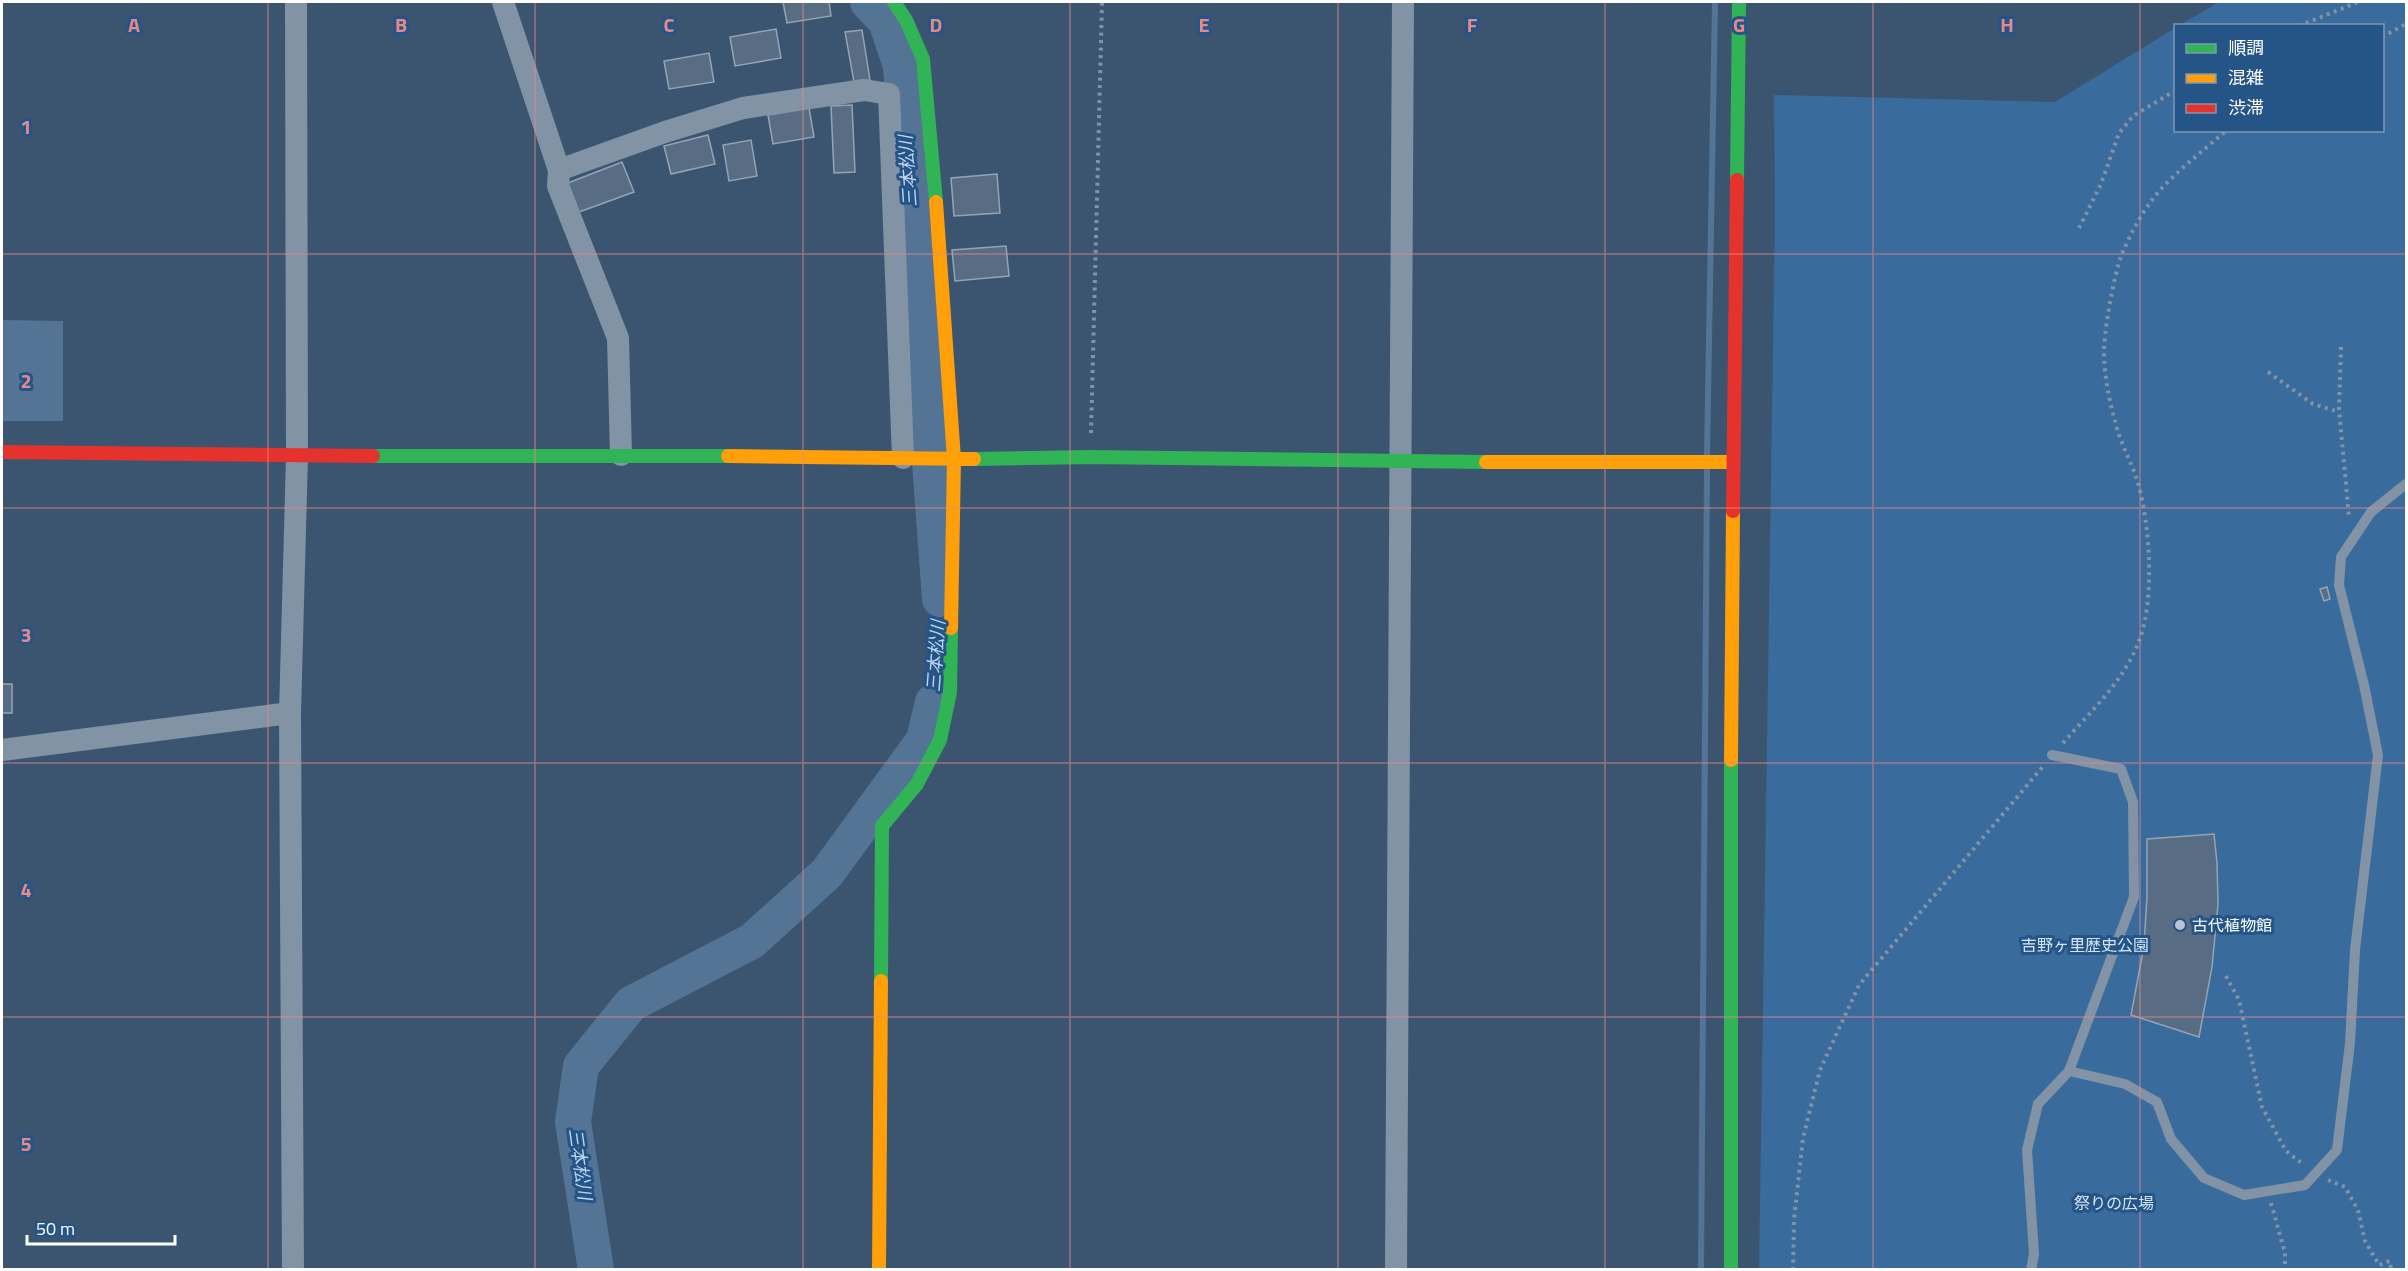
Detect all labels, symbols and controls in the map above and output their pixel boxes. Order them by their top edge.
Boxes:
text: A [128,9,140,40]
text: B [395,9,407,40]
text: C [664,9,675,40]
text: D [930,9,942,40]
text: E [1198,9,1210,40]
text: F [1467,9,1478,40]
text: G [1733,9,1745,40]
text: H [2000,9,2014,40]
legend [2174,24,2384,132]
text: 順調 [2228,34,2264,61]
text: 混雑 [2228,64,2264,91]
text: 渋滞 [2228,94,2264,121]
text: 1 [20,111,32,142]
water label: 三本松川 [891,132,923,208]
text: 2 [20,365,32,396]
water label: 三本松川 [920,617,952,693]
text: 3 [20,619,32,650]
text: 4 [20,874,32,905]
place label: 古代植物館 [2192,913,2272,937]
marker: 古代植物館 [2173,918,2187,932]
park label: 吉野ヶ里歴史公園 [2021,933,2149,957]
water label: 三本松川 [562,1126,599,1203]
text: 5 [20,1128,32,1159]
park label: 祭りの広場 [2074,1191,2154,1215]
scale bar [27,1208,176,1246]
text: 50 m [36,1215,75,1242]

